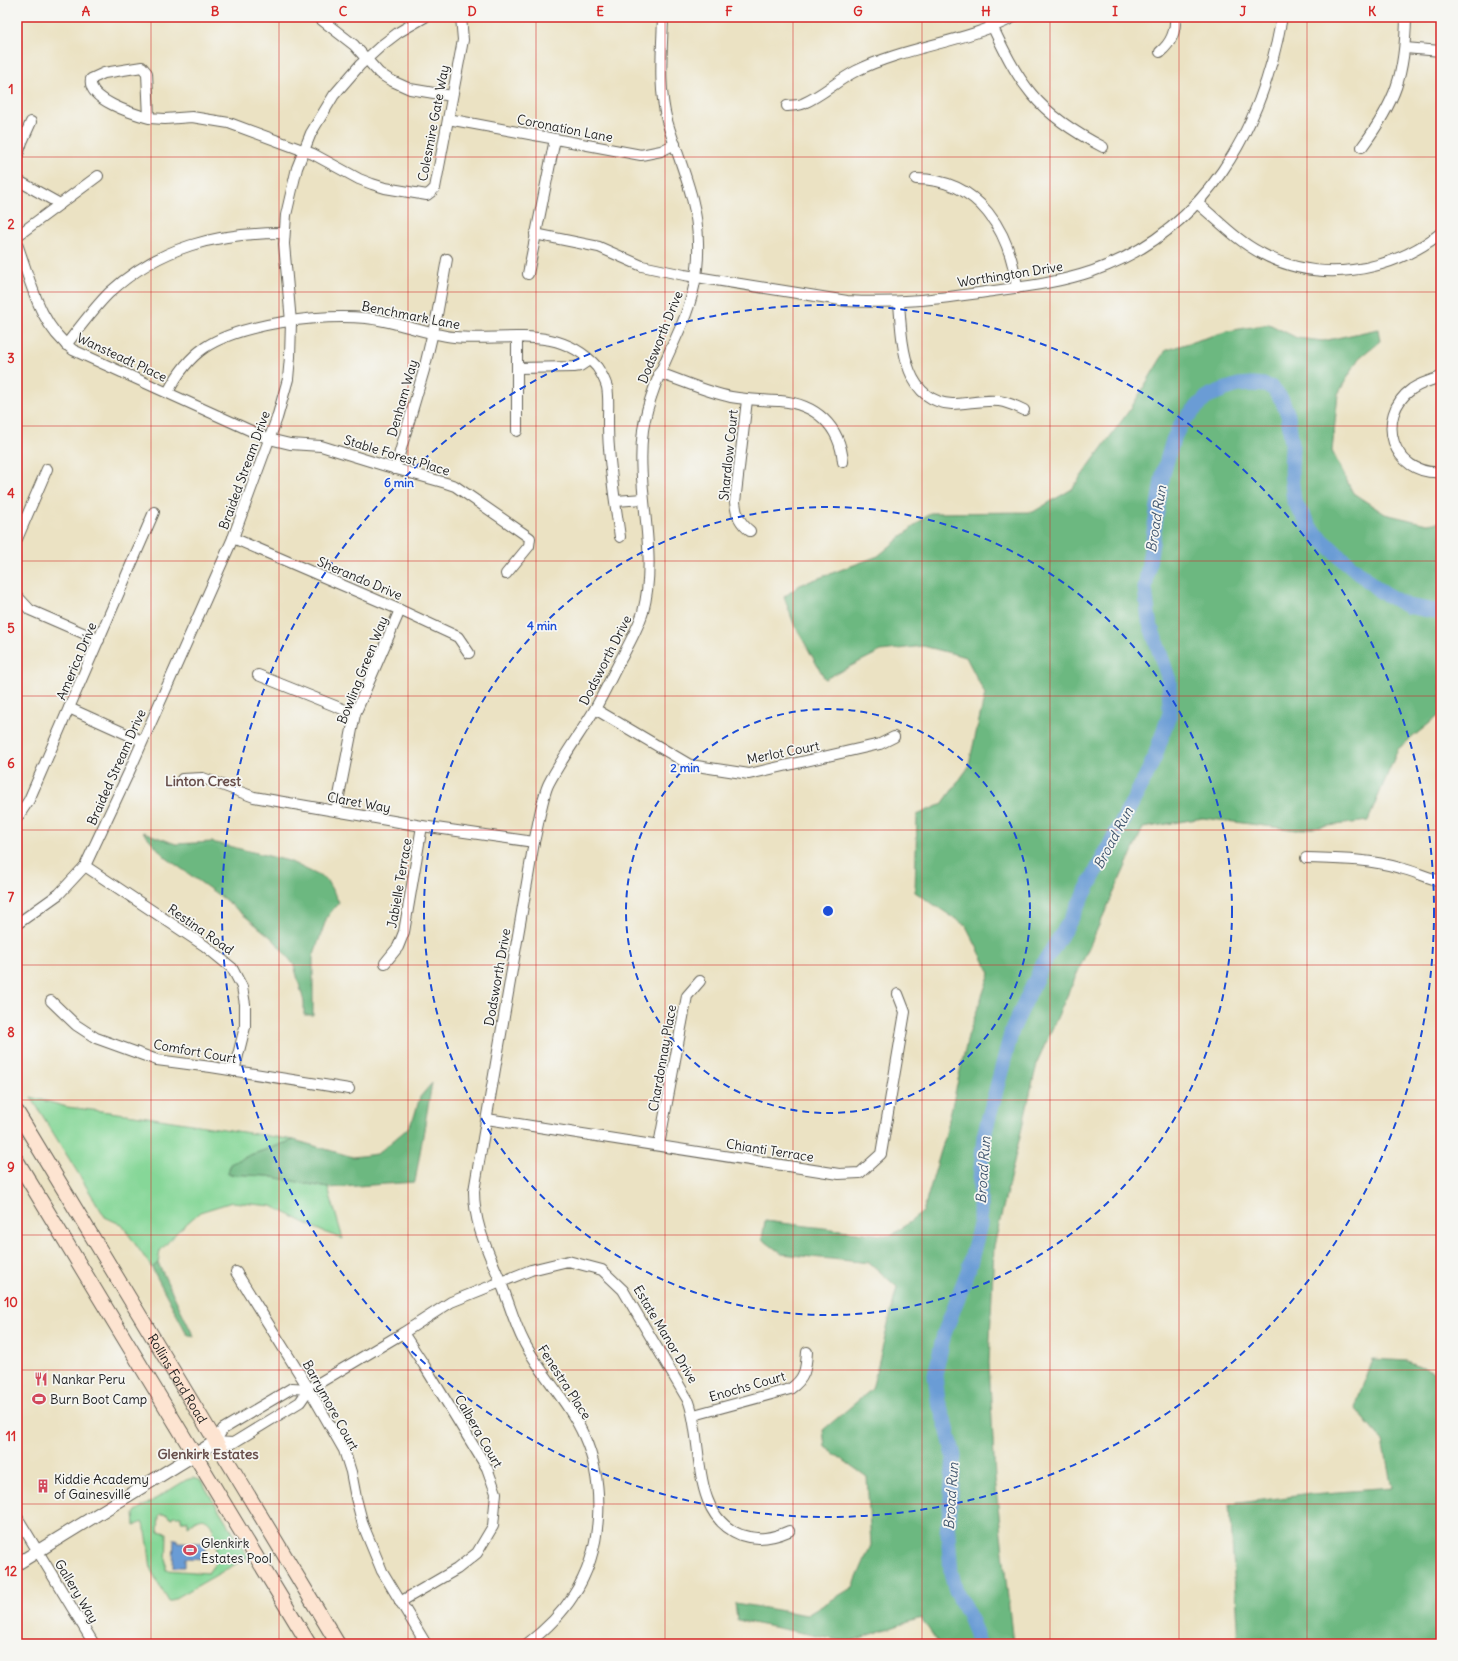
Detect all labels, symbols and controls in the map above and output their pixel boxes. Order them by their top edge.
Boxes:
text: A [82,3,91,20]
text: B [211,3,220,20]
text: C [339,3,348,20]
text: D [467,3,477,20]
text: E [596,3,604,20]
text: F [725,3,733,20]
text: G [853,3,863,20]
text: H [981,3,991,20]
text: I [1112,3,1118,20]
text: J [1240,3,1247,20]
text: K [1368,3,1377,20]
street label: Colesmire Gate Way [414,63,453,183]
text: 1 [8,81,14,98]
street label: Coronation Lane [516,111,614,146]
text: 2 [7,216,15,233]
street label: Worthington Drive [956,258,1064,291]
street label: Dodsworth Drive [634,288,687,386]
street label: Benchmark Lane [360,298,462,333]
street label: Wansteadt Place [74,329,170,386]
text: 3 [7,350,15,367]
street label: Denham Way [383,358,422,439]
street label: Braided Stream Drive [215,408,274,532]
street label: Shardlow Court [715,408,742,501]
street label: Stable Forest Place [342,431,452,480]
text: 6 min [384,475,414,490]
water label: Broad Run [1142,484,1170,554]
text: 4 [7,485,15,502]
street label: Sherando Drive [315,553,405,604]
street label: Dodsworth Drive [575,612,635,708]
street label: Bowling Green Way [333,614,392,727]
text: 4 min [527,618,557,633]
text: 5 [7,620,15,637]
street label: America Drive [52,620,100,703]
street label: Braided Stream Drive [83,707,150,828]
street label: Merlot Court [745,737,821,768]
text: 6 [7,755,15,772]
text: 2 min [670,760,700,775]
district label: Linton Crest [165,772,241,790]
street label: Claret Way [326,789,392,816]
water label: Broad Run [1089,803,1137,872]
street label: Jabielle Terrace [383,837,416,929]
text: 7 [8,889,15,906]
street label: Restina Road [164,900,237,959]
centre of rings [821,904,835,918]
street label: Dodsworth Drive [481,927,514,1027]
street label: Chardonnay Place [645,1003,680,1113]
text: 8 [7,1024,15,1041]
street label: Comfort Court [152,1036,238,1067]
street label: Chianti Terrace [725,1135,815,1166]
water label: Broad Run [972,1135,994,1204]
text: 9 [7,1159,15,1176]
street label: Estate Manor Drive [630,1282,702,1386]
text: 10 [4,1294,18,1311]
street label: Rollins Ford Road [144,1331,211,1427]
street label: Fenestra Place [534,1342,595,1423]
street label: Barrymore Court [299,1357,363,1454]
street label: Enochs Court [707,1367,788,1405]
restaurant icon: Nankar Peru [33,1371,49,1387]
place label: Nankar Peru [52,1371,126,1388]
sports icon: Burn Boot Camp [31,1391,47,1407]
place label: Burn Boot Camp [50,1391,147,1408]
street label: Calbera Court [451,1392,507,1471]
text: 11 [6,1428,16,1445]
district label: Glenkirk Estates [157,1445,259,1463]
water label: Broad Run [940,1461,962,1530]
place label: Kiddie Academy of Gainesville [54,1471,149,1503]
building icon: Kiddie Academy of Gainesville [35,1478,51,1494]
place label: Glenkirk Estates Pool [201,1535,272,1567]
sports icon: Glenkirk Estates Pool [182,1542,198,1558]
street label: Gallery Way [51,1556,102,1626]
text: 12 [5,1563,17,1580]

